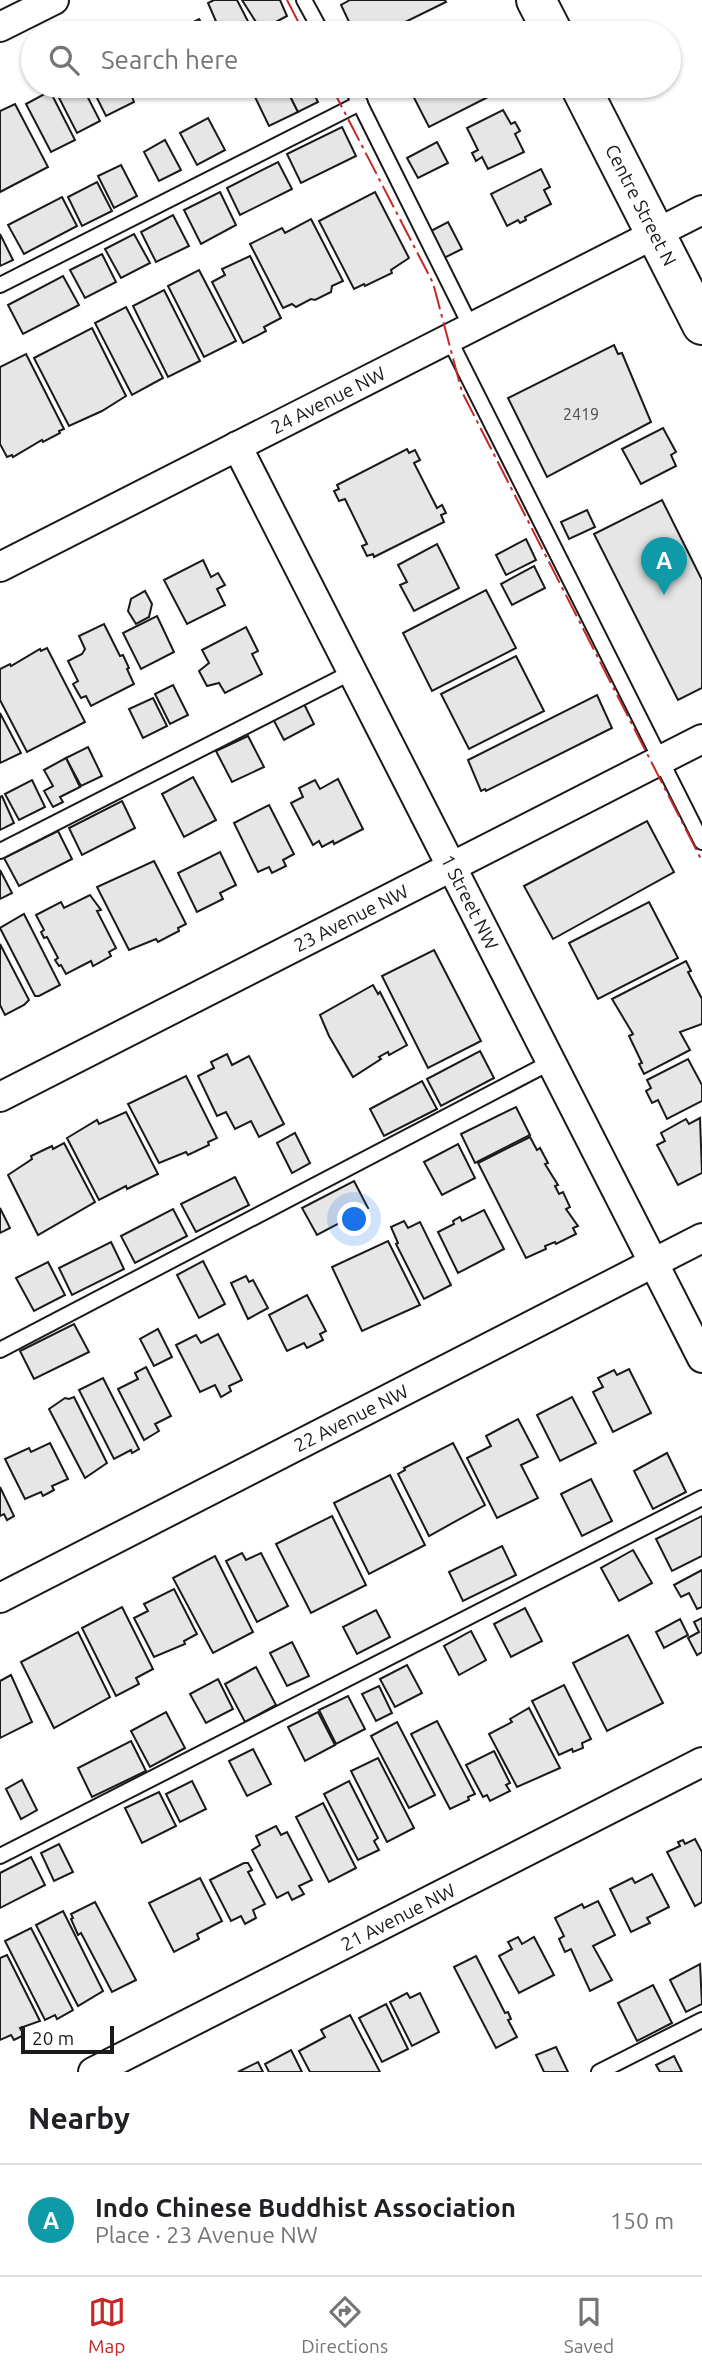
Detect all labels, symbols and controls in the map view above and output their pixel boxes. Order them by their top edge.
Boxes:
search box [21,21,681,98]
icon: search [45,41,83,79]
text: Search here [101,45,238,74]
street label: Centre Street N [601,141,681,269]
street label: 24 Avenue NW [267,362,389,438]
house number: 2419 [563,405,599,423]
pin: A [641,537,687,595]
street label: 1 Street NW [437,851,503,953]
street label: 23 Avenue NW [290,880,412,956]
your location [337,1202,371,1236]
street label: 22 Avenue NW [290,1380,412,1456]
street label: 21 Avenue NW [337,1879,459,1955]
scale bar [21,2023,114,2055]
text: 20 m [32,2027,74,2049]
text: Nearby [28,2101,130,2135]
text: Indo Chinese Buddhist Association [95,2193,516,2222]
text: A [43,2208,59,2233]
text: 150 m [610,2208,674,2233]
text: Place · 23 Avenue NW [95,2222,318,2247]
tab: Map [88,2293,126,2357]
tab: Directions [301,2293,388,2357]
tab: Saved [564,2293,614,2357]

